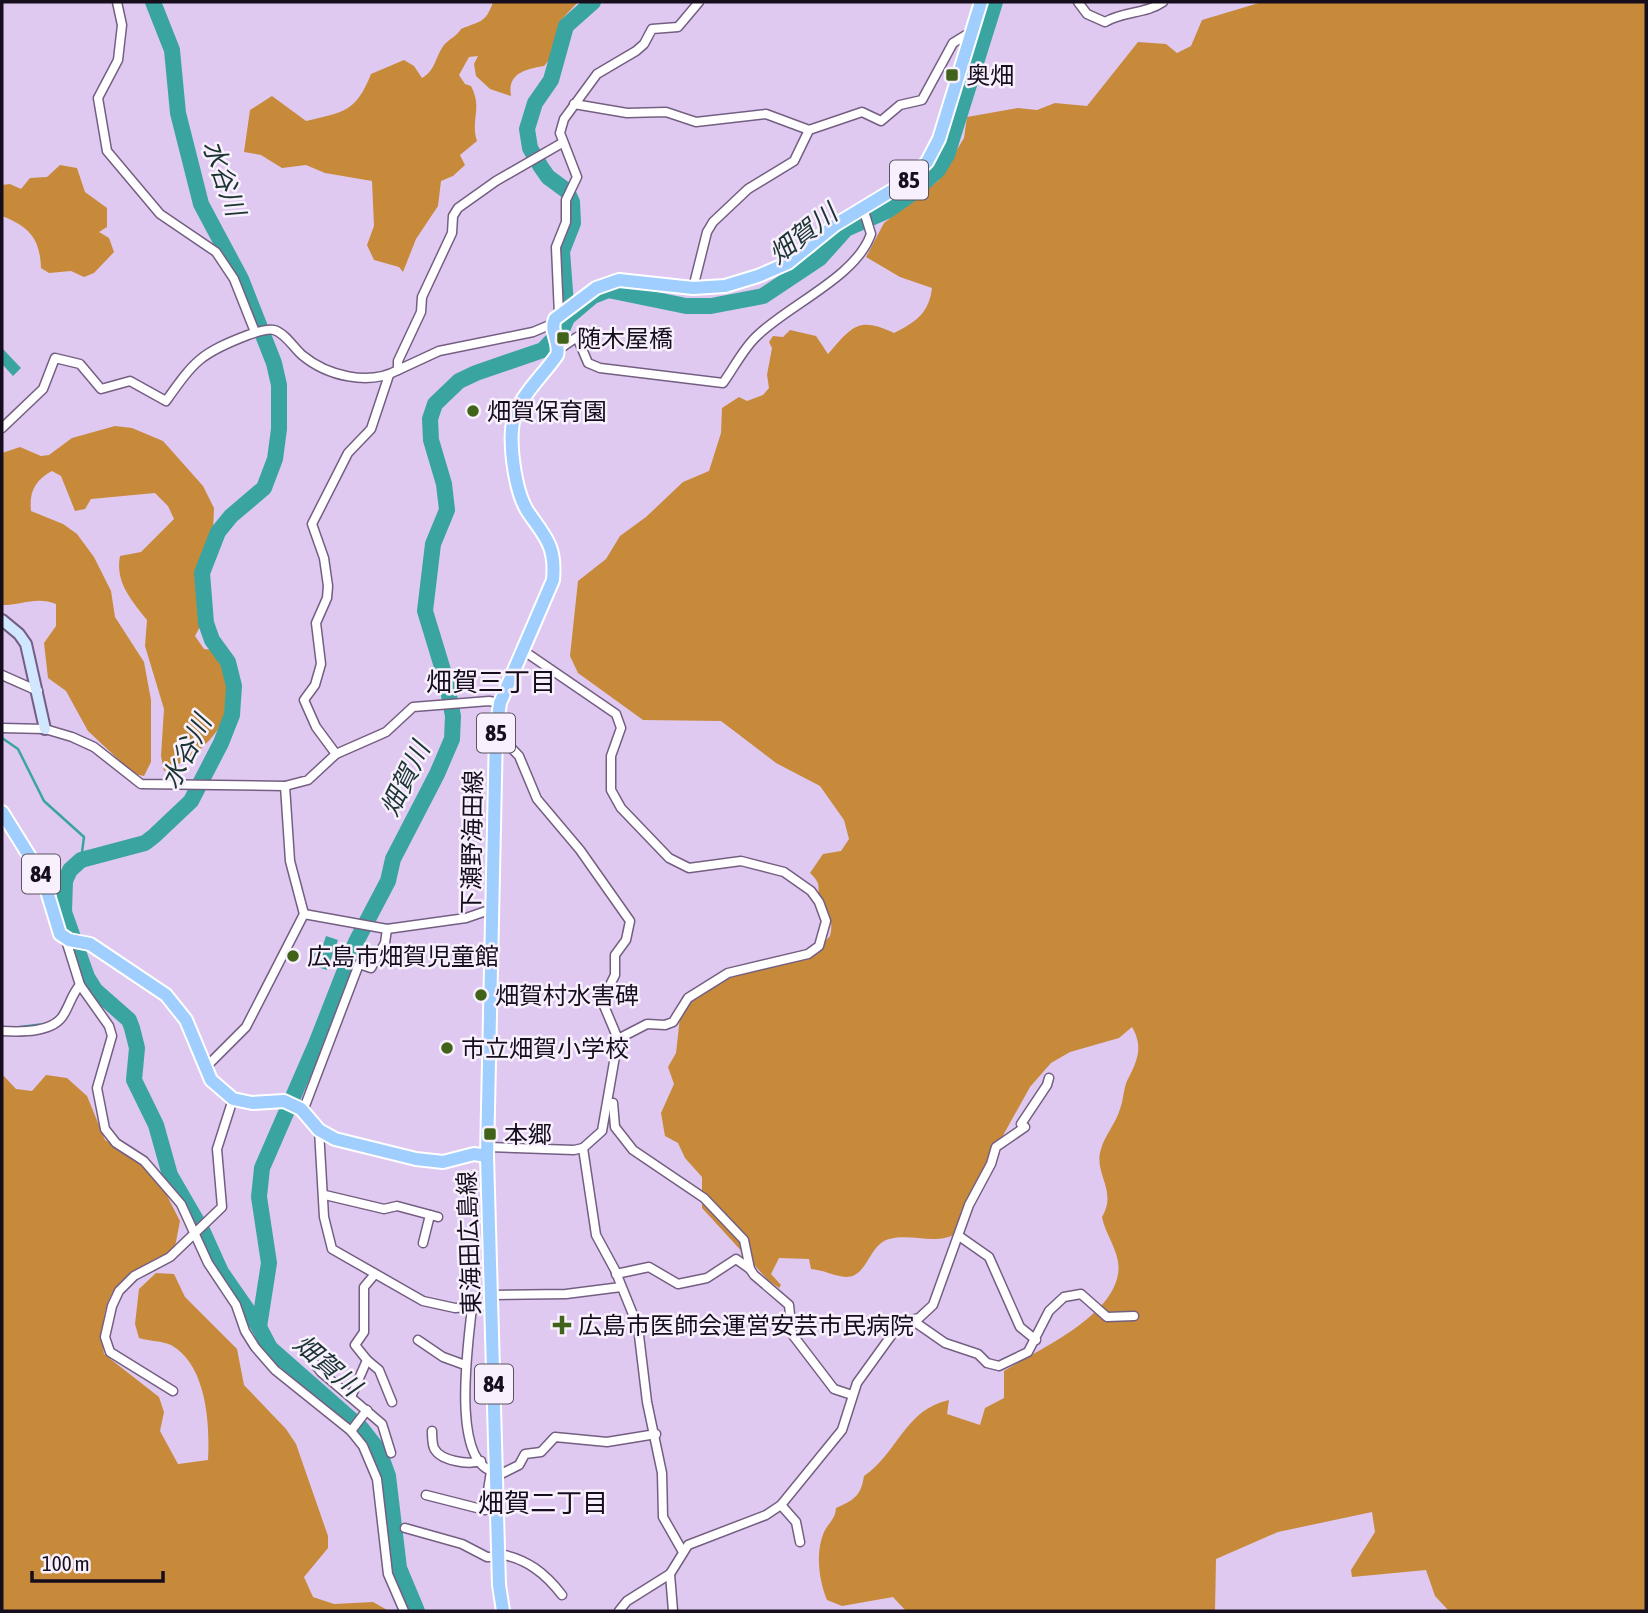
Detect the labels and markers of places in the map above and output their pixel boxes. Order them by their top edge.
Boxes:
place label: 奥畑 [966,62,1014,89]
marker: 奥畑 [944,67,960,83]
place label: 随木屋橋 [577,325,673,352]
marker: 随木屋橋 [555,330,571,346]
place label: 畑賀保育園 [487,398,607,425]
marker: 畑賀保育園 [465,403,481,419]
place label: 広島市畑賀児童館 [307,943,499,970]
marker: 広島市畑賀児童館 [285,948,301,964]
place label: 畑賀村水害碑 [495,982,639,1009]
marker: 畑賀村水害碑 [473,987,489,1003]
place label: 市立畑賀小学校 [461,1035,629,1062]
marker: 市立畑賀小学校 [439,1040,455,1056]
place label: 本郷 [504,1121,552,1148]
marker: 本郷 [482,1126,498,1142]
place label: 広島市医師会運営安芸市民病院 [578,1312,914,1339]
marker: 広島市医師会運営安芸市民病院 [552,1315,572,1335]

